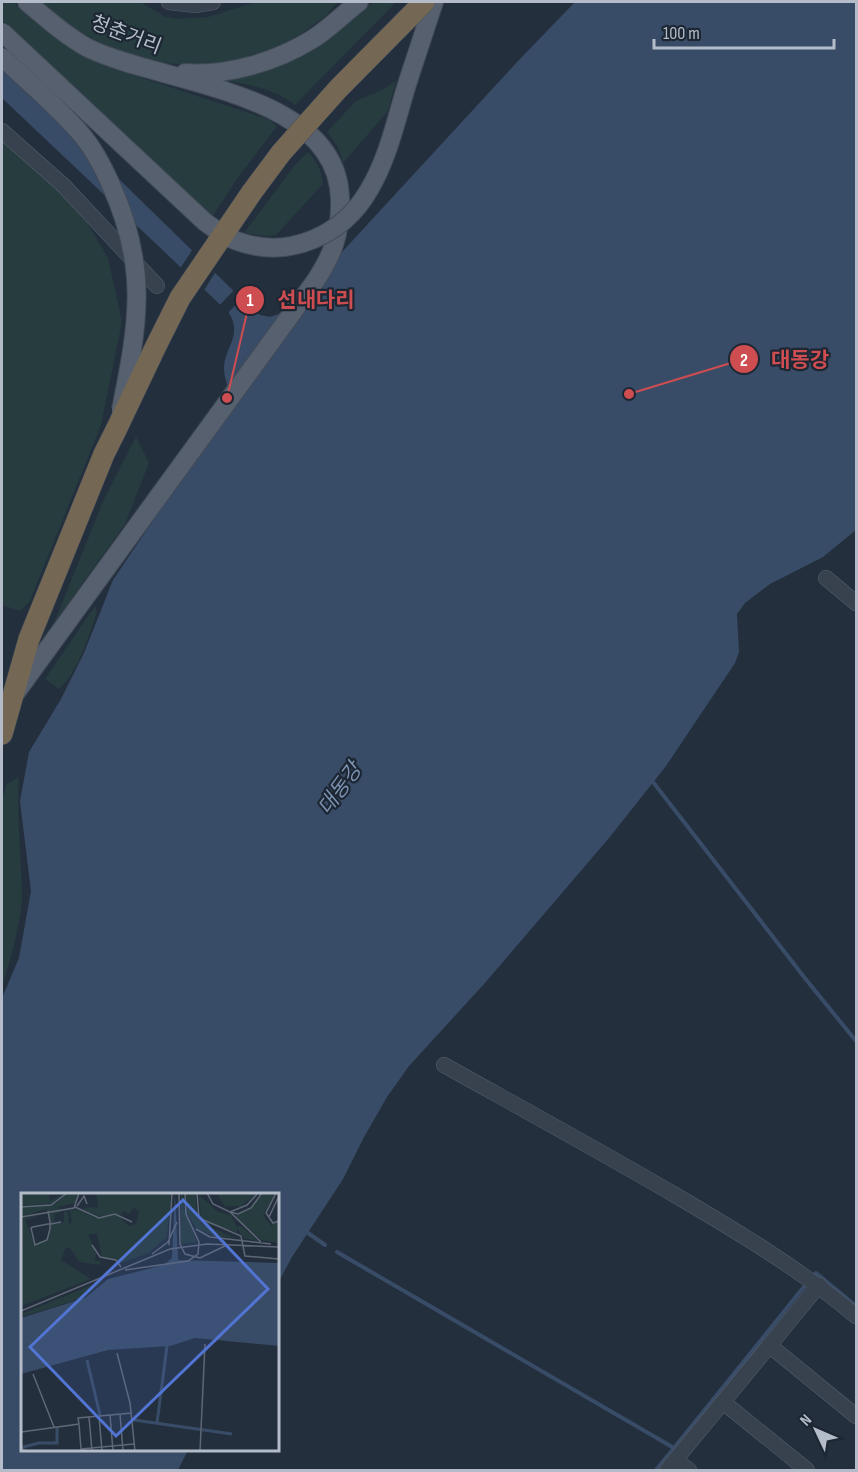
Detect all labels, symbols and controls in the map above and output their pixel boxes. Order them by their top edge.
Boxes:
street label: 청춘거리 [87,11,165,59]
scale bar [654,12,834,50]
text: 100 m [663,23,700,44]
callout: 선내다리 [235,280,366,319]
text: 선내다리 [277,288,355,313]
text: 1 [246,290,254,311]
callout: 대동강 [729,340,841,379]
text: 대동강 [771,348,829,373]
text: 2 [740,350,748,371]
water label: 대동강 [313,756,369,820]
inset map [21,1193,279,1451]
north arrow [786,1400,846,1460]
text: N [796,1411,816,1430]

